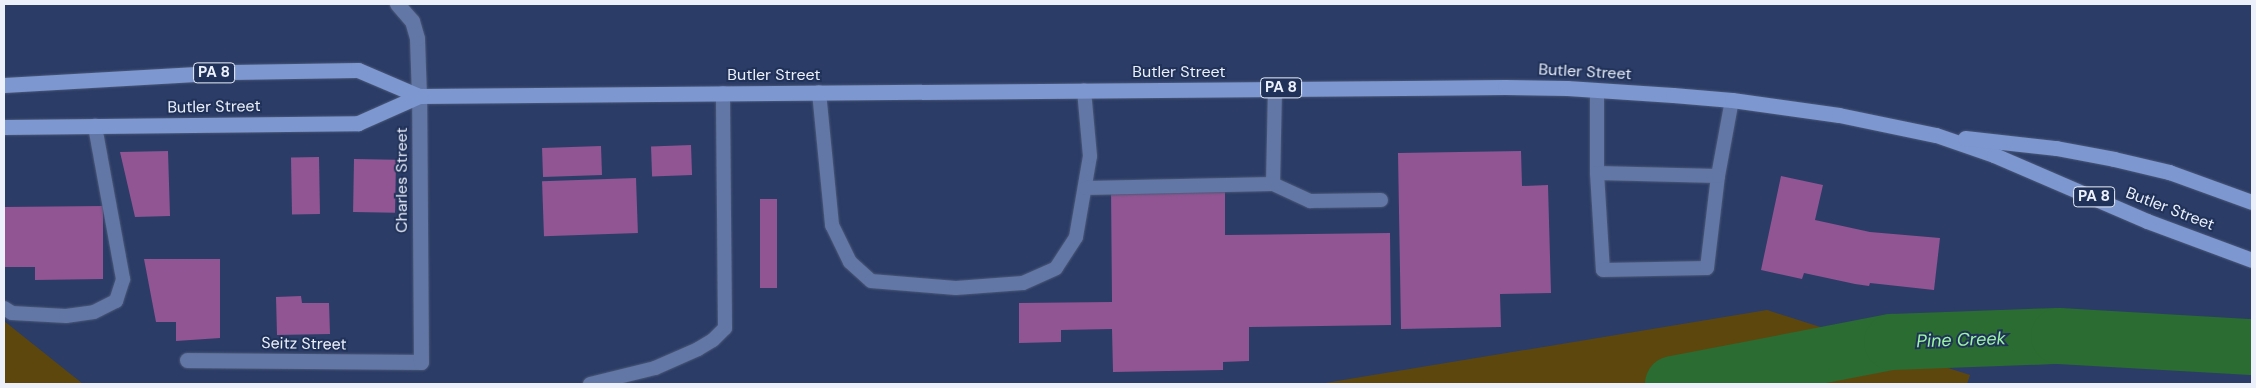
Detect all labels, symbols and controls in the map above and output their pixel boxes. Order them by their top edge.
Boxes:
road number: PA 8 [193,60,235,86]
street label: Butler Street [1538,60,1632,84]
street label: Butler Street [1132,62,1226,82]
street label: Butler Street [727,65,821,85]
road number: PA 8 [1260,76,1302,100]
street label: Butler Street [167,97,261,117]
street label: Charles Street [392,127,412,233]
street label: Butler Street [2123,183,2217,235]
road number: PA 8 [2073,184,2115,210]
water label: Pine Creek [1916,328,2006,352]
street label: Seitz Street [261,334,347,354]

